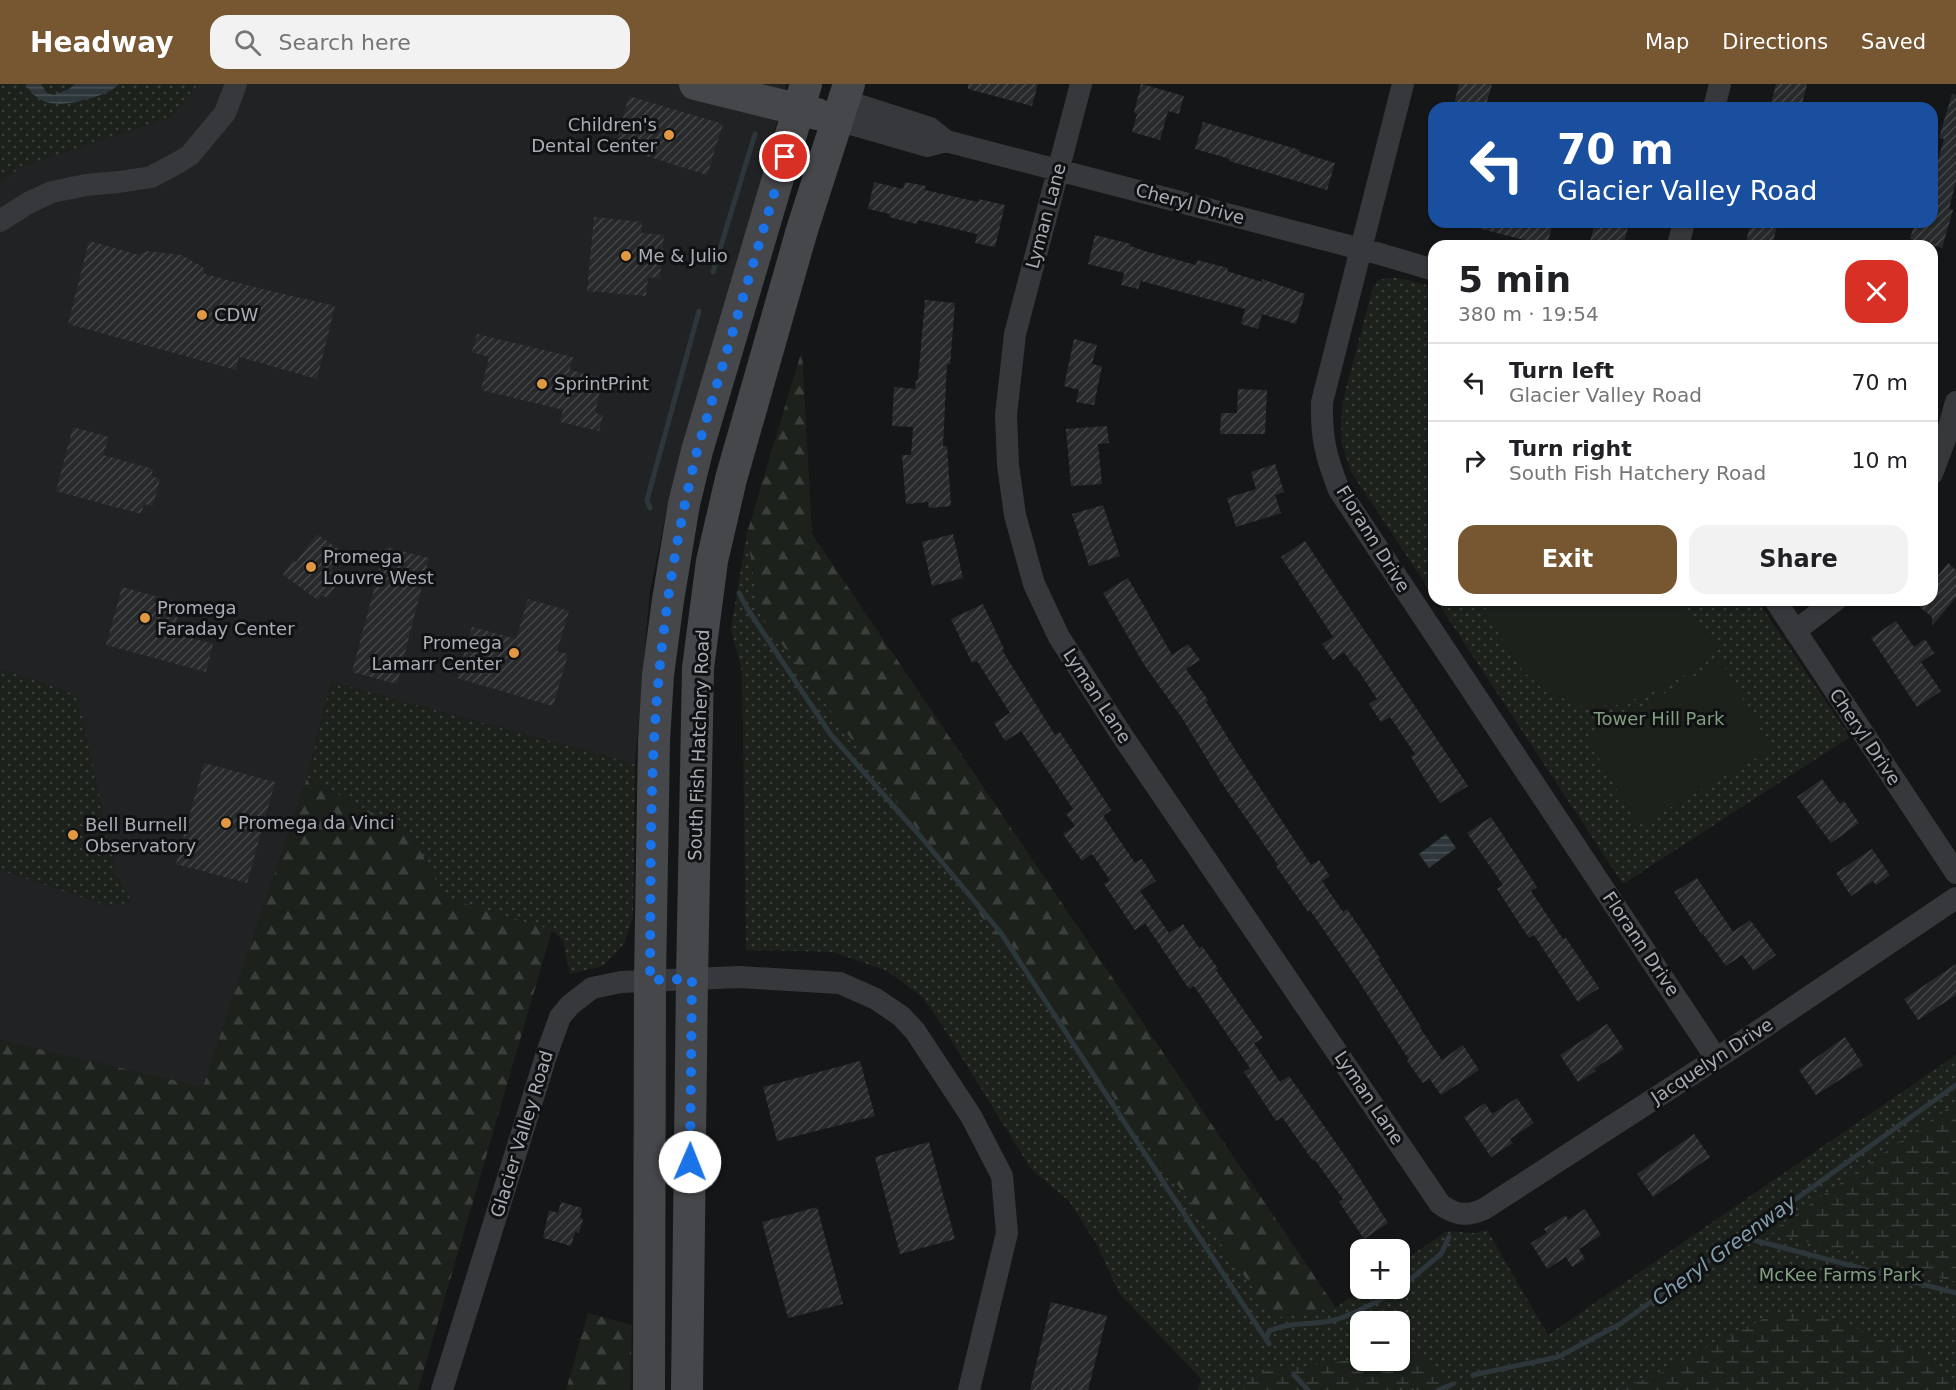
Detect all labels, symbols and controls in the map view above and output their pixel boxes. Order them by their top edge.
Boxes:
search box [210,15,630,69]
text: Headway [30,26,174,59]
icon: search [231,26,264,59]
text: Search here [279,30,411,55]
text: Map [1645,30,1689,54]
text: Directions [1722,30,1828,54]
text: Saved [1861,30,1926,54]
place label: Children's Dental Center [531,114,658,156]
text: 70 m [1557,125,1674,174]
icon: left [1458,126,1536,204]
marker: Children's Dental Center [662,128,676,142]
pin [759,131,810,182]
icon: arrive [768,140,801,173]
street label: Lyman Lane [1021,161,1070,271]
text: Glacier Valley Road [1557,175,1817,206]
street label: Cheryl Drive [1133,179,1247,228]
place label: Me & Julio [638,245,728,266]
marker: Me & Julio [619,249,633,263]
text: 5 min [1458,259,1571,300]
button: close [1845,260,1908,323]
text: 380 m · 19:54 [1458,302,1599,326]
place label: CDW [214,304,258,325]
marker: CDW [195,308,209,322]
text: Turn left [1509,358,1614,383]
icon: left [1458,366,1491,399]
text: 70 m [1852,370,1908,395]
place label: SprintPrint [554,373,649,394]
marker: SprintPrint [535,377,549,391]
text: Glacier Valley Road [1509,383,1702,407]
text: Turn right [1509,436,1632,461]
icon: right [1458,444,1491,477]
text: 10 m [1852,448,1908,473]
text: South Fish Hatchery Road [1509,461,1766,485]
street label: Florann Drive [1332,482,1414,596]
button: Exit [1458,525,1677,594]
button: Share [1689,525,1908,594]
place label: Promega Louvre West [323,546,434,588]
marker: Promega Louvre West [304,560,318,574]
place label: Promega Faraday Center [157,597,295,639]
marker: Promega Faraday Center [138,611,152,625]
street label: South Fish Hatchery Road [684,629,713,861]
place label: Promega Lamarr Center [372,632,503,674]
street label: Lyman Lane [1059,645,1136,747]
marker: Promega Lamarr Center [507,646,521,660]
street label: Cheryl Drive [1825,684,1905,789]
park label: Tower Hill Park [1592,708,1725,729]
place label: Promega da Vinci [238,812,395,833]
place label: Bell Burnell Observatory [85,814,197,856]
marker: Promega da Vinci [219,816,233,830]
marker: Bell Burnell Observatory [66,828,80,842]
street label: Florann Drive [1599,888,1684,1000]
street label: Jacquelyn Drive [1646,1013,1777,1108]
street label: Lyman Lane [1330,1047,1408,1148]
street label: Glacier Valley Road [486,1048,557,1220]
position arrow [658,1130,722,1194]
water label: Cheryl Greenway [1647,1189,1802,1310]
map controls [1350,1239,1410,1371]
button: + [1350,1239,1410,1299]
park label: McKee Farms Park [1759,1264,1922,1285]
button: − [1350,1311,1410,1371]

